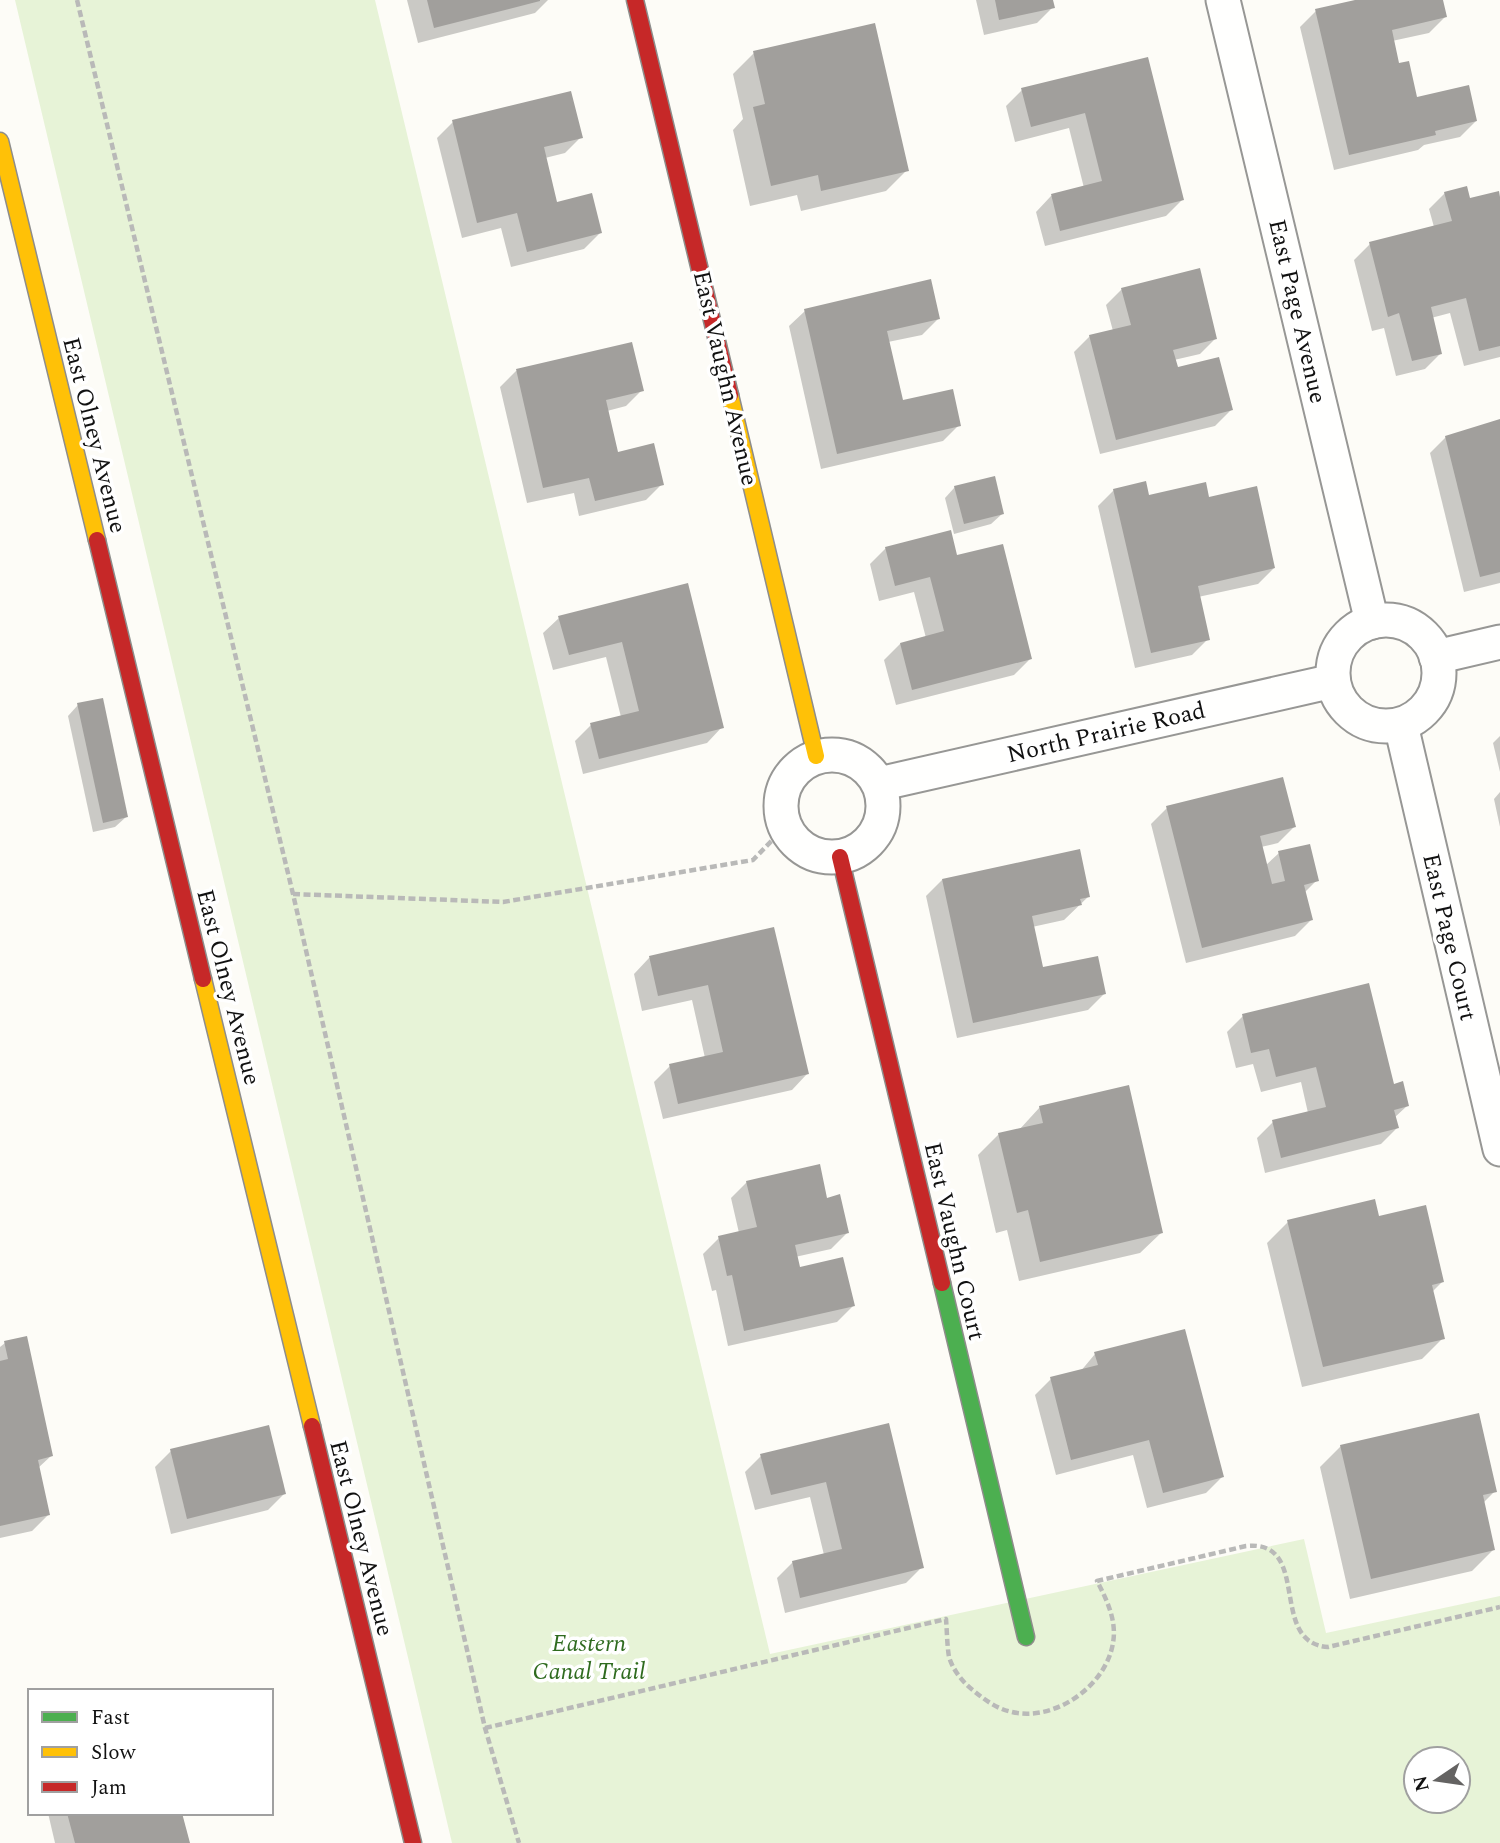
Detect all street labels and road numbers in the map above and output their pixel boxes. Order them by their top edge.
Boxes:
street label: East Page Avenue [1258,216,1336,407]
street label: East Vaughn Avenue [683,267,767,489]
street label: East Olney Avenue [52,333,136,537]
street label: North Prairie Road [1003,693,1209,773]
street label: East Page Court [1412,850,1486,1024]
street label: East Olney Avenue [186,885,270,1089]
street label: East Vaughn Court [914,1139,994,1344]
street label: East Olney Avenue [319,1436,403,1640]

